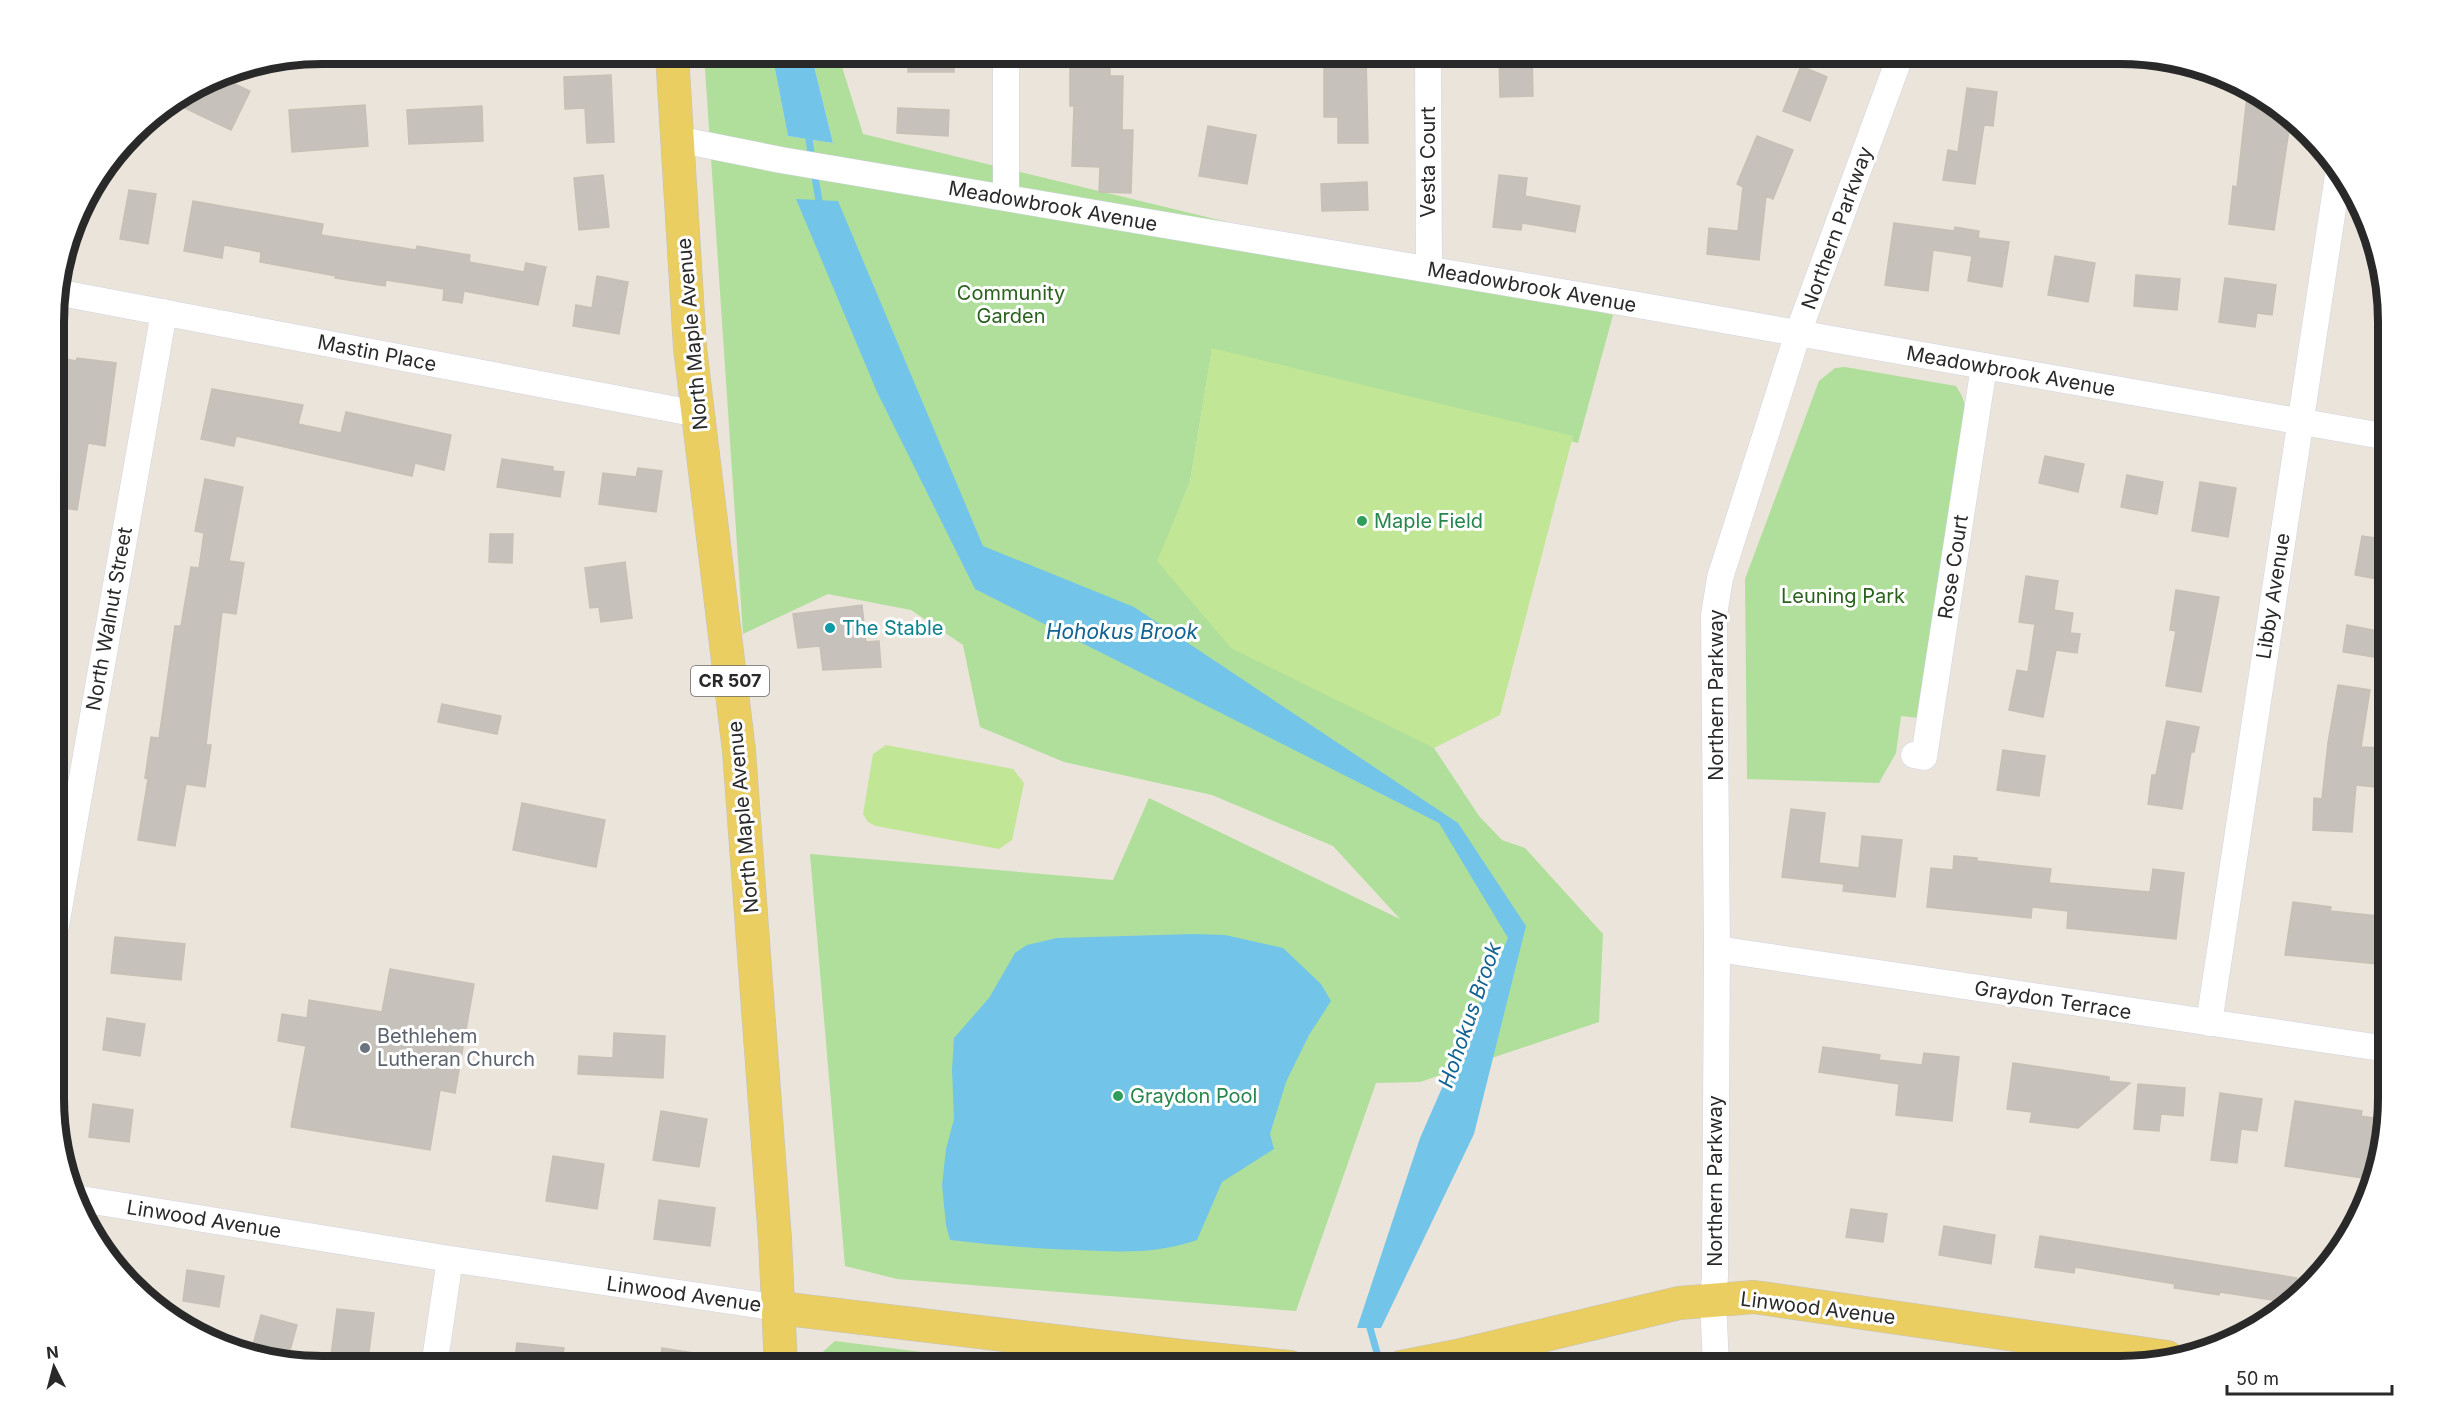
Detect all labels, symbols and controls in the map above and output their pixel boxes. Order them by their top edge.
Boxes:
street label: Vesta Court [1416,106,1440,218]
street label: Northern Parkway [1796,143,1878,313]
street label: Meadowbrook Avenue [947,176,1159,236]
street label: North Maple Avenue [672,237,712,431]
street label: Meadowbrook Avenue [1426,257,1638,317]
park label: Community Garden [957,281,1065,328]
street label: Mastin Place [316,330,438,376]
street label: Meadowbrook Avenue [1905,341,2117,401]
place label: Maple Field [1374,509,1483,533]
street label: Rose Court [1933,513,1973,621]
marker: Maple Field [1355,514,1369,528]
street label: North Walnut Street [81,525,137,713]
street label: Libby Avenue [2251,531,2295,661]
park label: Leuning Park [1781,584,1905,608]
street label: Northern Parkway [1704,609,1728,781]
place label: The Stable [842,616,943,640]
water label: Hohokus Brook [1046,619,1199,644]
marker: The Stable [823,621,837,635]
road number: CR 507 [691,666,769,696]
street label: North Maple Avenue [723,720,763,914]
water label: Hohokus Brook [1433,938,1506,1091]
street label: Graydon Terrace [1973,976,2133,1024]
place label: Bethlehem Lutheran Church [377,1024,535,1071]
marker: Bethlehem Lutheran Church [358,1041,372,1055]
place label: Graydon Pool [1130,1084,1257,1108]
marker: Graydon Pool [1111,1089,1125,1103]
street label: Northern Parkway [1703,1095,1727,1267]
street label: Linwood Avenue [125,1195,283,1243]
street label: Linwood Avenue [605,1271,763,1317]
street label: Linwood Avenue [1739,1287,1897,1329]
north arrow [24,1337,84,1397]
text: N [45,1341,60,1363]
scale bar [2227,1358,2392,1396]
text: 50 m [2236,1368,2279,1389]

